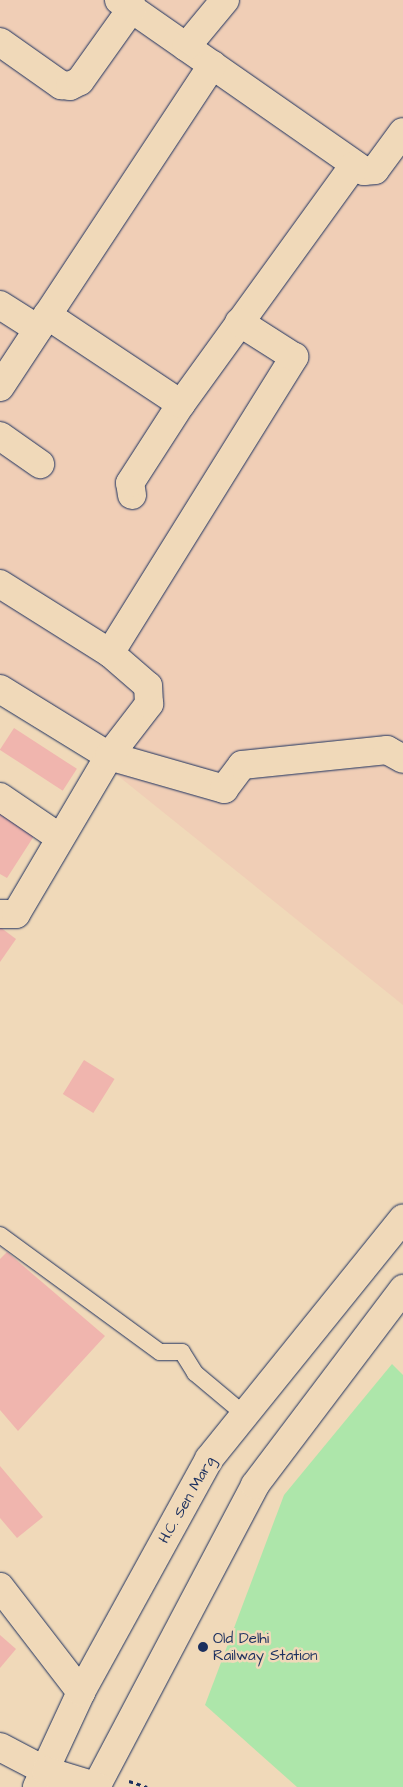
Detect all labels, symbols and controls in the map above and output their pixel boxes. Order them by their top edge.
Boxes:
street label: H.C. Sen Marg [155,1453,219,1547]
place label: Old Delhi Railway Station [213,1629,318,1664]
marker: Old Delhi Railway Station [197,1641,209,1653]

